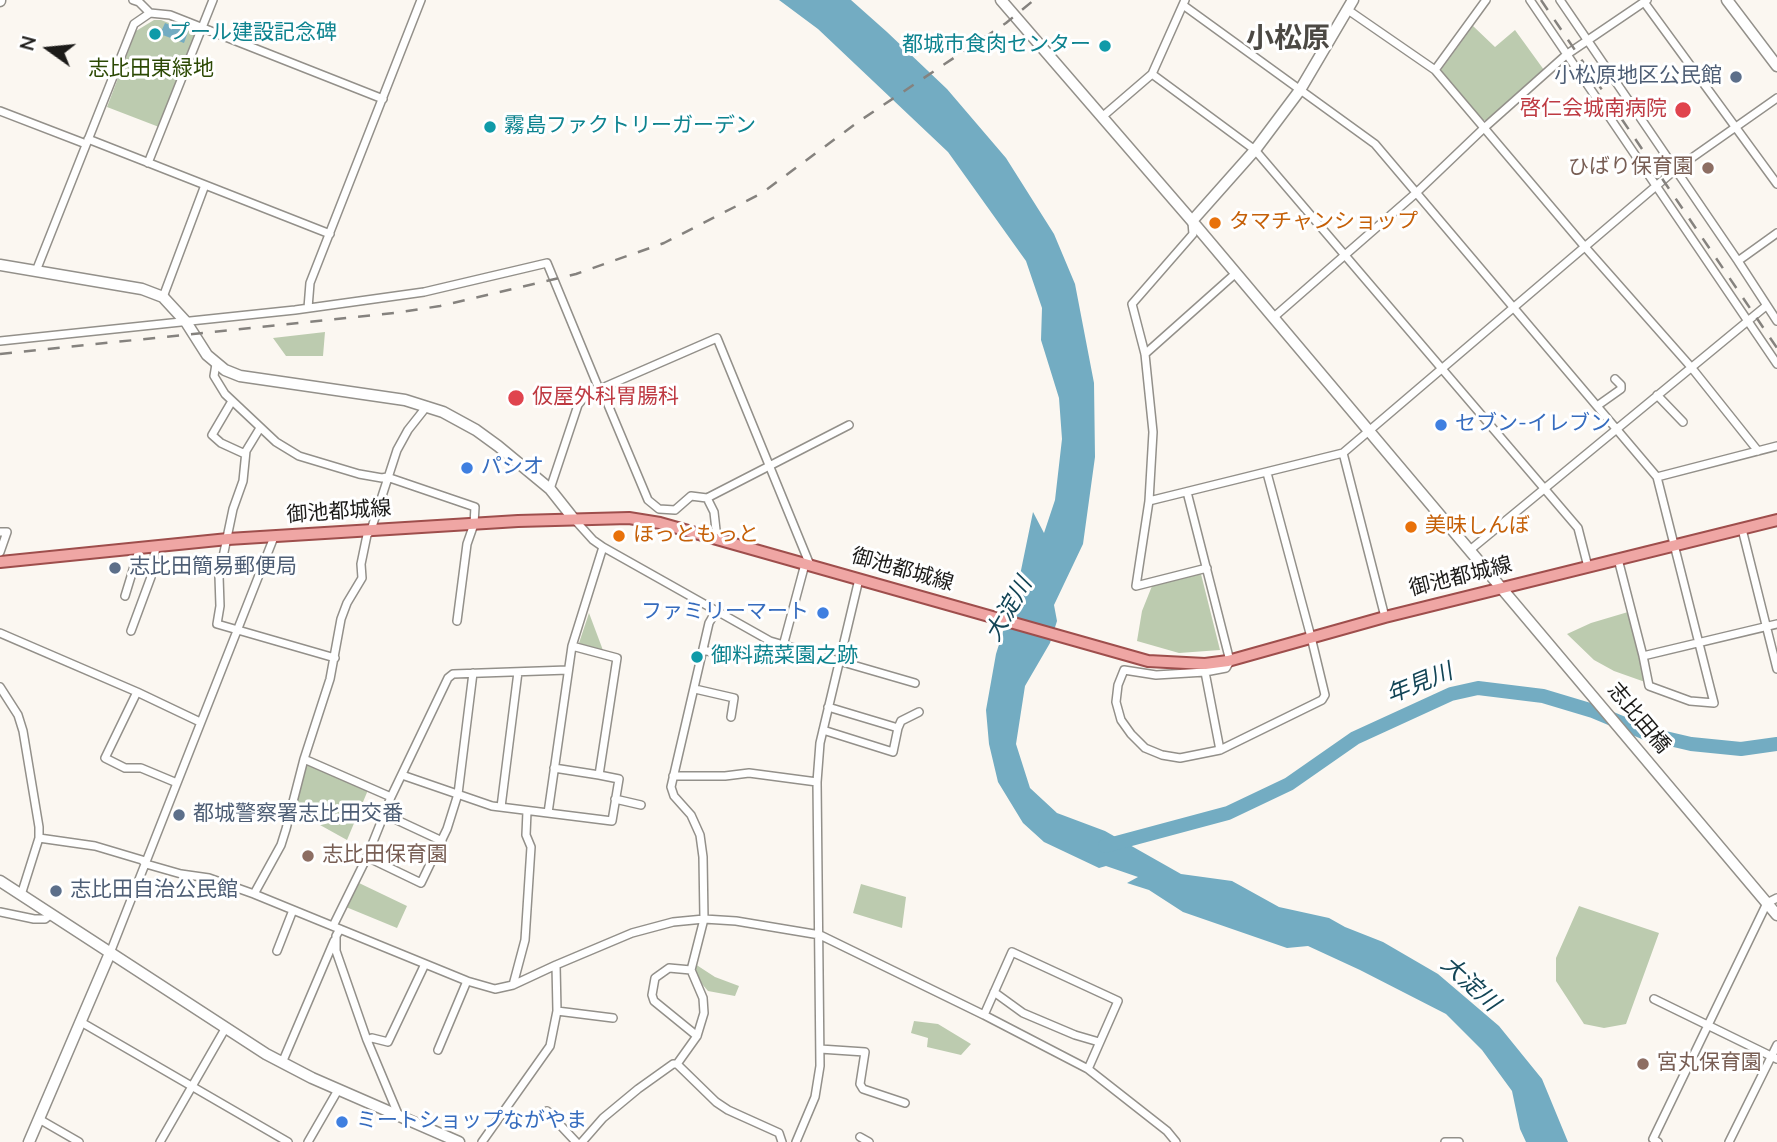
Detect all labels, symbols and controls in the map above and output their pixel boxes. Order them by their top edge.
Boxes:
north arrow [14,14,84,84]
place label: プール建設記念碑 [169,21,337,47]
district label: 小松原 [1246,23,1330,57]
marker: プール建設記念碑 [147,26,163,42]
text: N [14,33,43,54]
place label: 都城市食肉センター [902,33,1091,59]
marker: 都城市食肉センター [1097,38,1113,54]
park label: 志比田東緑地 [88,57,214,83]
place label: 小松原地区公民館 [1554,64,1722,90]
marker: 小松原地区公民館 [1728,69,1744,85]
place label: 啓仁会城南病院 [1520,97,1667,123]
marker: 啓仁会城南病院 [1673,100,1693,120]
place label: 霧島ファクトリーガーデン [504,114,756,140]
marker: 霧島ファクトリーガーデン [482,119,498,135]
place label: ひばり保育園 [1568,155,1694,181]
marker: ひばり保育園 [1700,160,1716,176]
place label: タマチャンショップ [1229,210,1418,236]
marker: タマチャンショップ [1207,215,1223,231]
place label: 仮屋外科胃腸科 [532,385,679,411]
marker: 仮屋外科胃腸科 [506,388,526,408]
place label: セブン-イレブン [1455,412,1611,438]
marker: セブン-イレブン [1433,417,1449,433]
place label: パシオ [481,455,544,481]
marker: パシオ [459,460,475,476]
street label: 御池都城線 [286,497,392,529]
place label: 美味しんぼ [1425,514,1530,540]
marker: 美味しんぼ [1403,519,1419,535]
place label: ほっともっと [633,523,759,549]
marker: ほっともっと [611,528,627,544]
street label: 御池都城線 [848,544,956,598]
street label: 御池都城線 [1407,553,1515,603]
place label: 志比田簡易郵便局 [129,555,297,581]
marker: 志比田簡易郵便局 [107,560,123,576]
water label: 大淀川 [981,573,1039,647]
place label: ファミリーマート [641,600,809,626]
marker: ファミリーマート [815,605,831,621]
place label: 御料蔬菜園之跡 [711,644,858,670]
marker: 御料蔬菜園之跡 [689,649,705,665]
water label: 年見川 [1383,659,1457,711]
street label: 志比田橋 [1601,679,1675,759]
place label: 都城警察署志比田交番 [193,802,403,828]
marker: 都城警察署志比田交番 [171,807,187,823]
place label: 志比田保育園 [322,843,448,869]
marker: 志比田保育園 [300,848,316,864]
place label: 志比田自治公民館 [70,878,238,904]
marker: 志比田自治公民館 [48,883,64,899]
water label: 大淀川 [1434,952,1504,1018]
place label: 宮丸保育園 [1657,1051,1762,1077]
marker: 宮丸保育園 [1635,1056,1651,1072]
place label: ミートショップながやま [356,1109,587,1135]
marker: ミートショップながやま [334,1114,350,1130]

